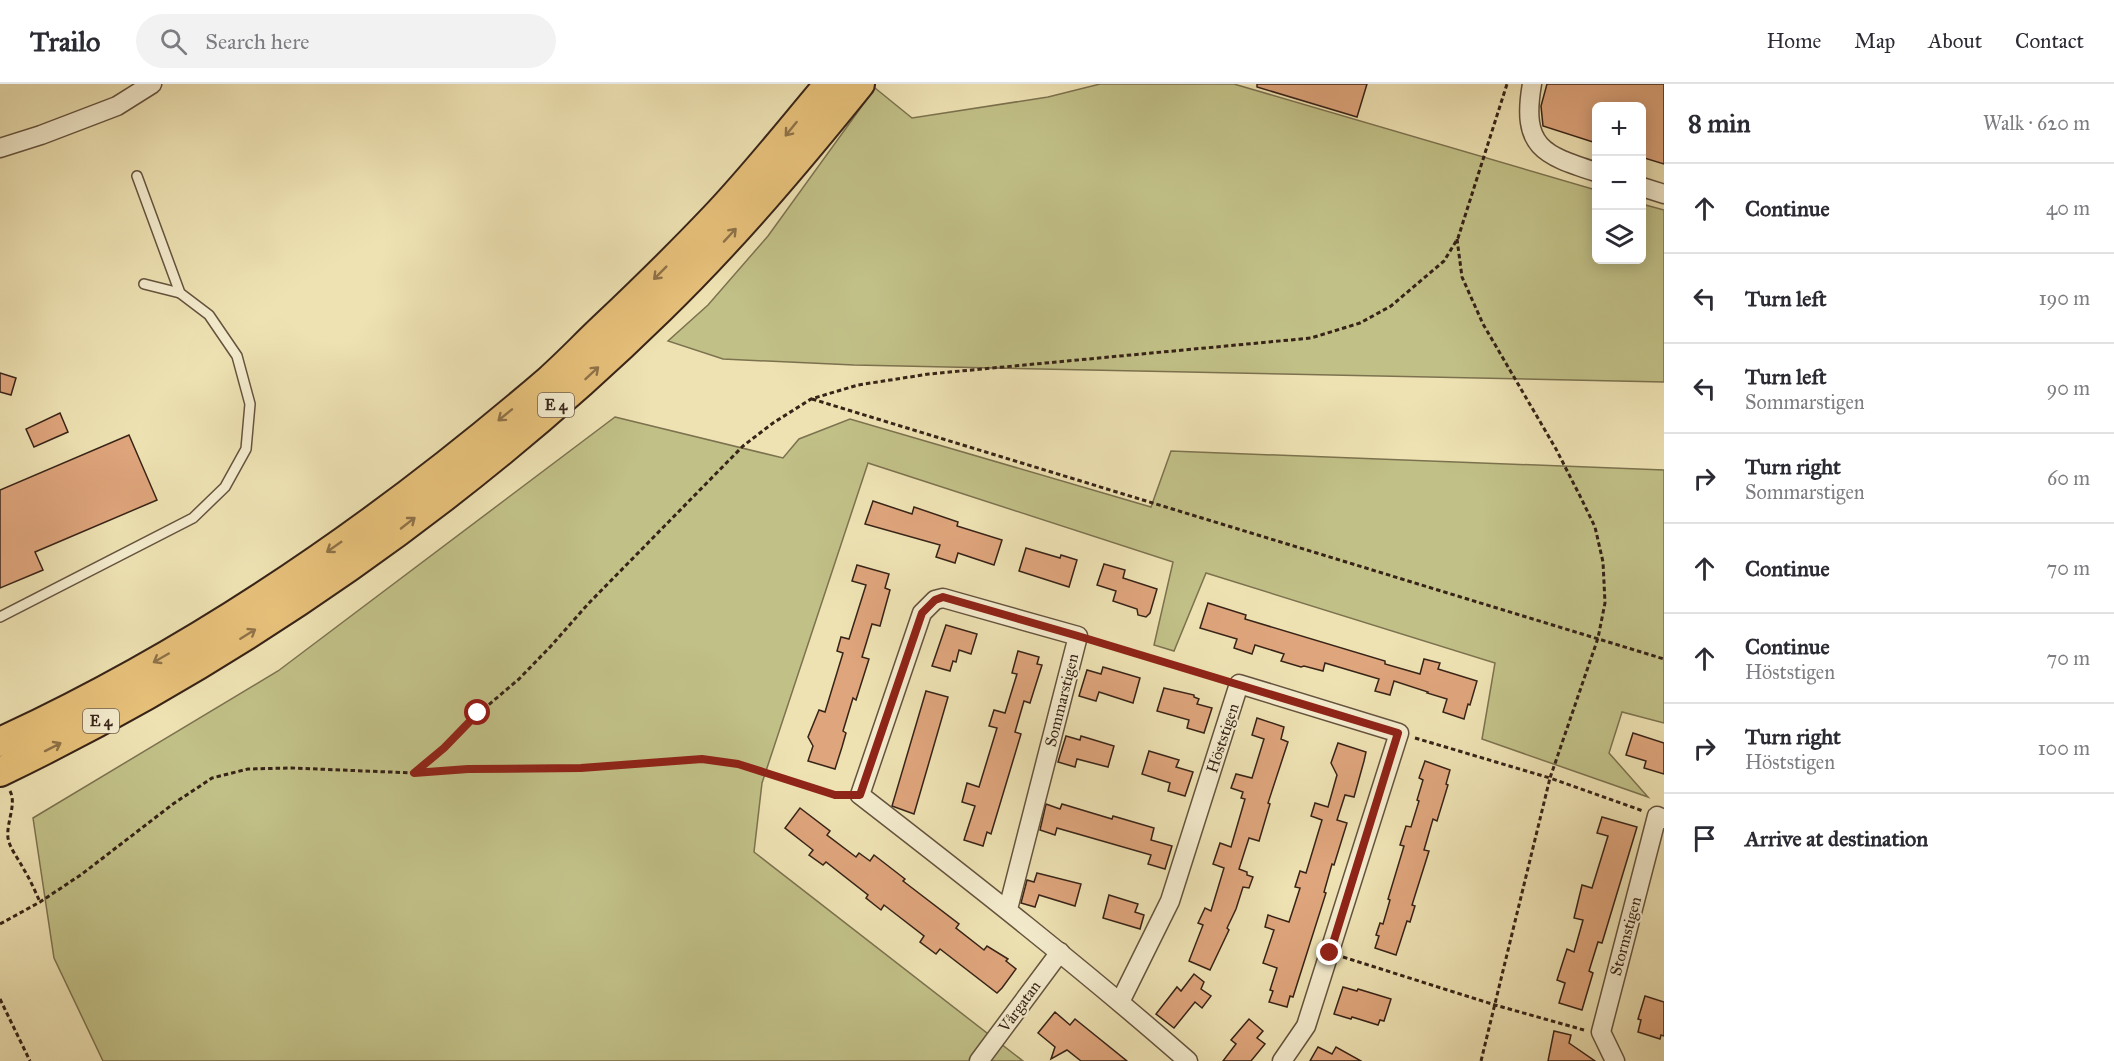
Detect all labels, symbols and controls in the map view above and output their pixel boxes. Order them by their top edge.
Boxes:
search box [136,14,556,68]
text: Trailo [30,24,100,59]
icon: search [157,25,190,58]
text: Search here [205,28,309,55]
text: Home [1766,28,1821,54]
text: Map [1854,28,1895,54]
text: About [1928,28,1982,54]
text: Contact [2015,28,2084,54]
map controls [1592,102,1646,264]
button: + [1592,102,1646,156]
text: 8 min [1688,107,1751,139]
text: Walk · 620 m [1983,111,2090,135]
one-way arrow [785,121,798,137]
button: − [1592,156,1646,210]
icon: ahead [1688,192,1721,225]
text: Continue [1745,195,1830,222]
text: 40 m [2046,196,2090,220]
button: layers [1592,210,1646,264]
one-way arrow [723,228,737,243]
one-way arrow [652,265,667,280]
icon: left [1688,282,1721,315]
text: Turn left [1745,285,1827,312]
text: 190 m [2039,286,2090,310]
text: Turn left [1745,363,1827,390]
one-way arrow [584,366,599,380]
icon: left [1688,372,1721,405]
text: 90 m [2047,376,2090,400]
text: Sommarstigen [1745,390,1865,414]
road number: E 4 [538,393,574,417]
one-way arrow [497,409,513,422]
text: Turn right [1745,453,1841,480]
icon: right [1688,462,1721,495]
text: 60 m [2047,466,2090,490]
text: Sommarstigen [1745,480,1865,504]
one-way arrow [400,516,416,529]
one-way arrow [326,541,342,553]
icon: ahead [1688,552,1721,585]
text: Continue [1745,555,1830,582]
text: 70 m [2047,556,2090,580]
one-way arrow [239,627,256,639]
text: Continue [1745,633,1830,660]
icon: ahead [1688,642,1721,675]
text: 70 m [2047,646,2090,670]
street label: Sommarstigen [1041,651,1083,749]
one-way arrow [153,652,170,664]
text: Höststigen [1745,660,1835,684]
route start [464,699,490,725]
street label: Höststigen [1202,701,1244,776]
road number: E 4 [83,709,119,733]
text: Turn right [1745,723,1841,750]
icon: right [1688,732,1721,765]
text: 100 m [2038,736,2090,760]
one-way arrow [43,740,61,752]
text: Höststigen [1745,750,1835,774]
icon: arrive [1688,822,1721,855]
text: Arrive at destination [1745,825,1928,852]
street label: Stormstigen [1606,894,1646,978]
route end [1316,939,1342,965]
street label: Vårgatan [994,977,1045,1037]

